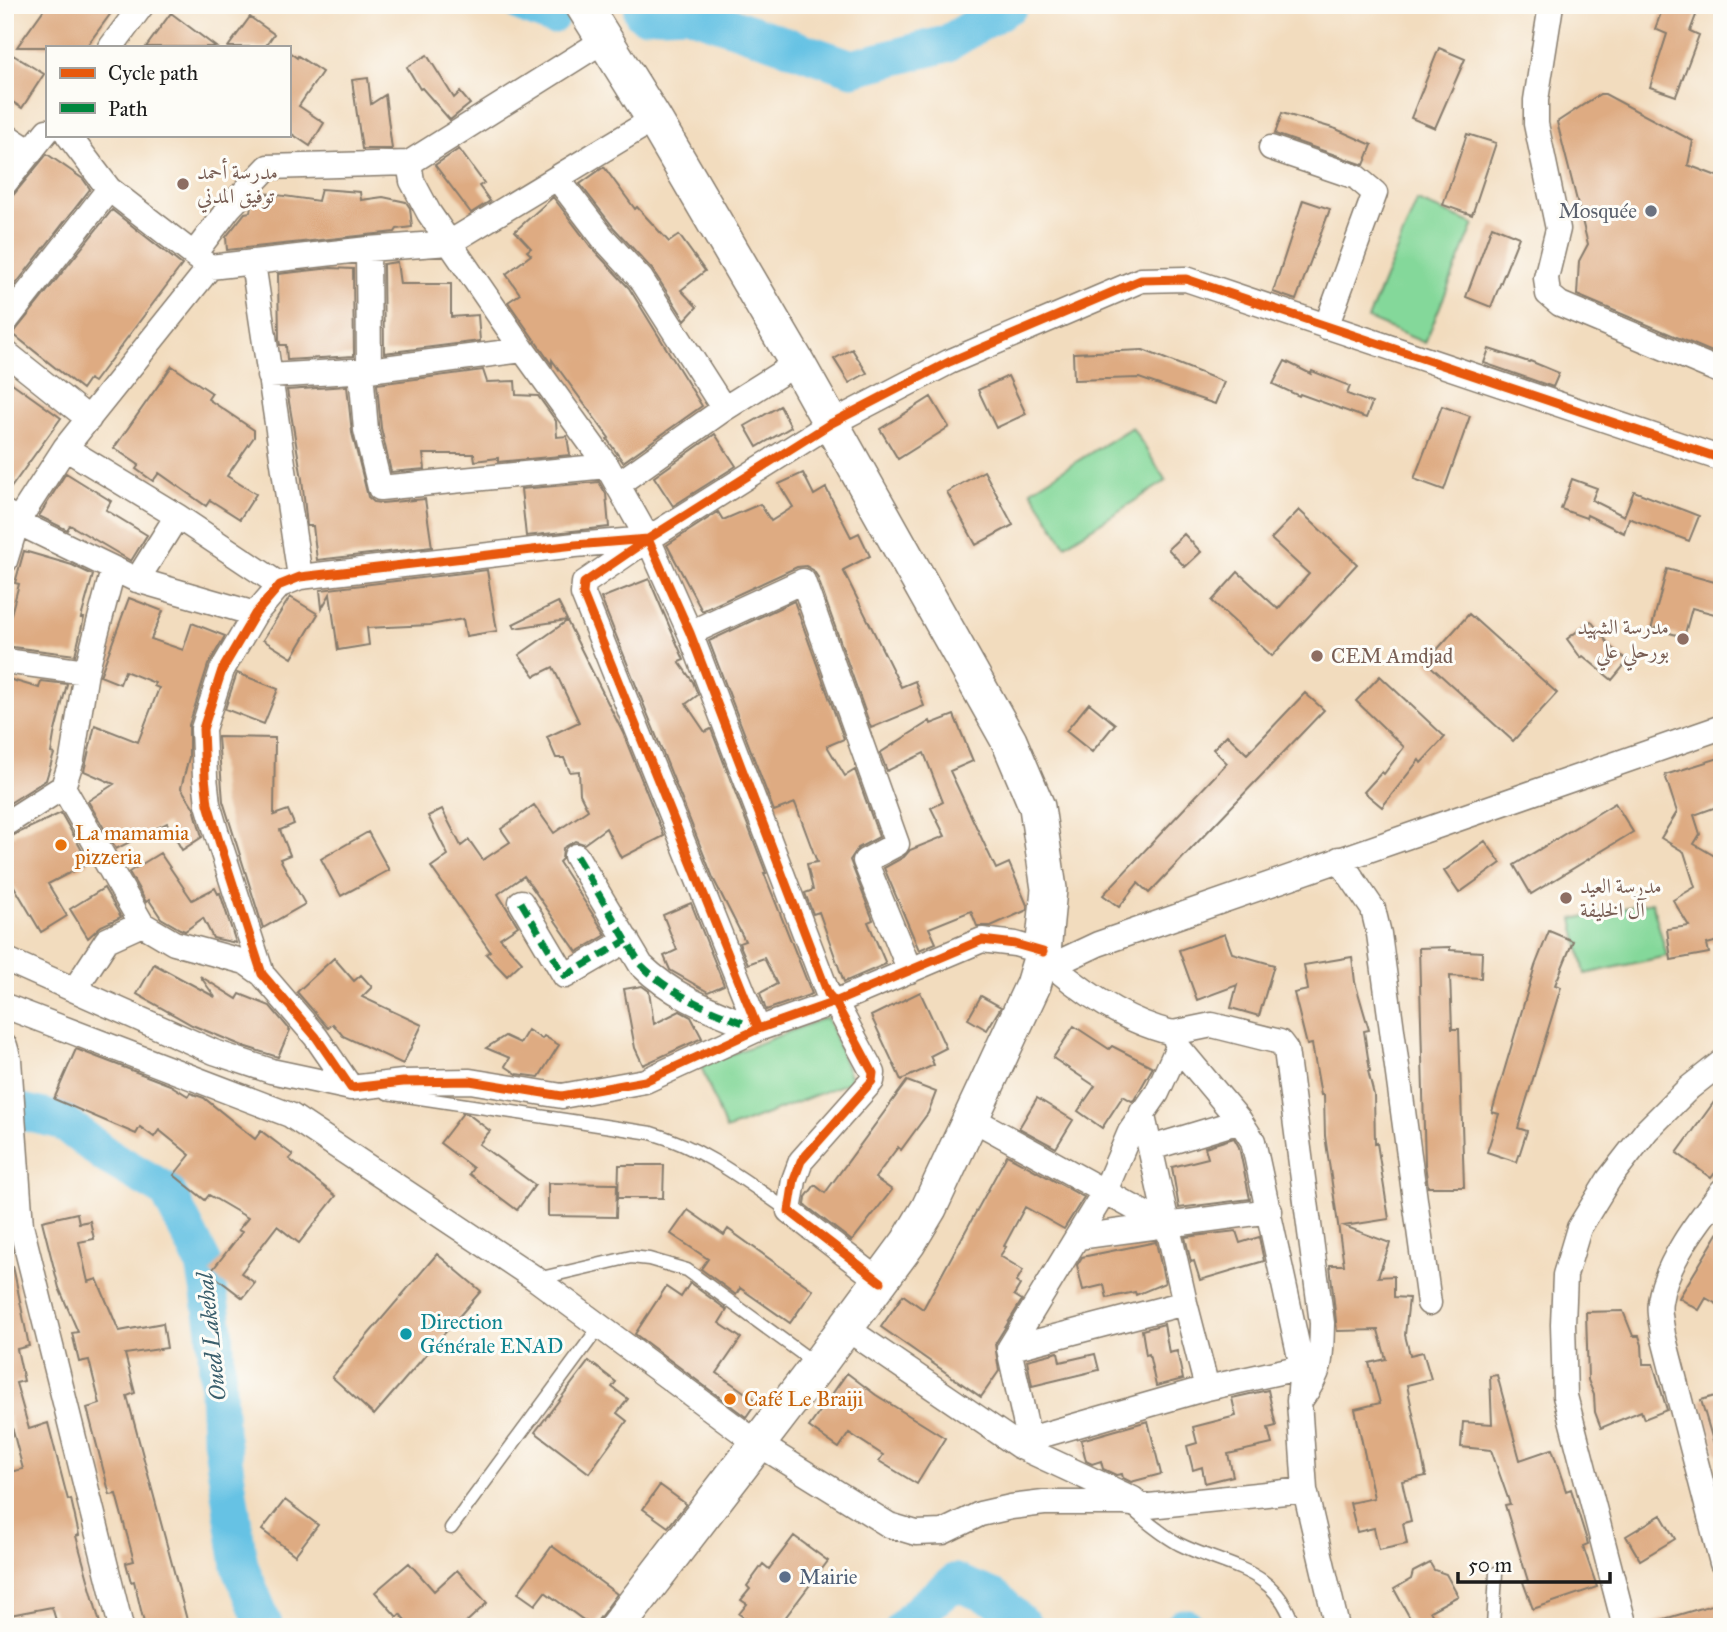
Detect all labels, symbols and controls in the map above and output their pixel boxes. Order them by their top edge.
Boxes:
legend [46,46,290,136]
text: Cycle path [108,60,199,86]
text: Path [108,96,148,122]
place label: مدرسة أحمد توفيق المدني [197,157,278,213]
marker: مدرسة أحمد توفيق المدني [175,176,191,192]
place label: Mosquée [1558,198,1637,224]
marker: Mosquée [1643,203,1659,219]
place label: مدرسة الشهيد بورحلي علي [1577,614,1669,671]
marker: مدرسة الشهيد بورحلي علي [1675,631,1691,647]
place label: CEM Amdjad [1331,643,1454,669]
marker: CEM Amdjad [1309,648,1325,664]
place label: La mamamia pizzeria [74,820,189,870]
marker: La mamamia pizzeria [53,837,69,853]
place label: مدرسة العيد آل الخليفة [1580,873,1662,923]
marker: مدرسة العيد آل الخليفة [1558,890,1574,906]
water label: Oued Lakehal [190,1270,232,1402]
place label: Direction Générale ENAD [420,1309,563,1359]
marker: Direction Générale ENAD [398,1326,414,1342]
place label: Café Le Braiji [744,1386,864,1412]
marker: Café Le Braiji [722,1391,738,1407]
scale bar [1458,1541,1610,1585]
text: 50 m [1468,1552,1513,1578]
place label: Mairie [799,1564,858,1590]
marker: Mairie [777,1569,793,1585]

